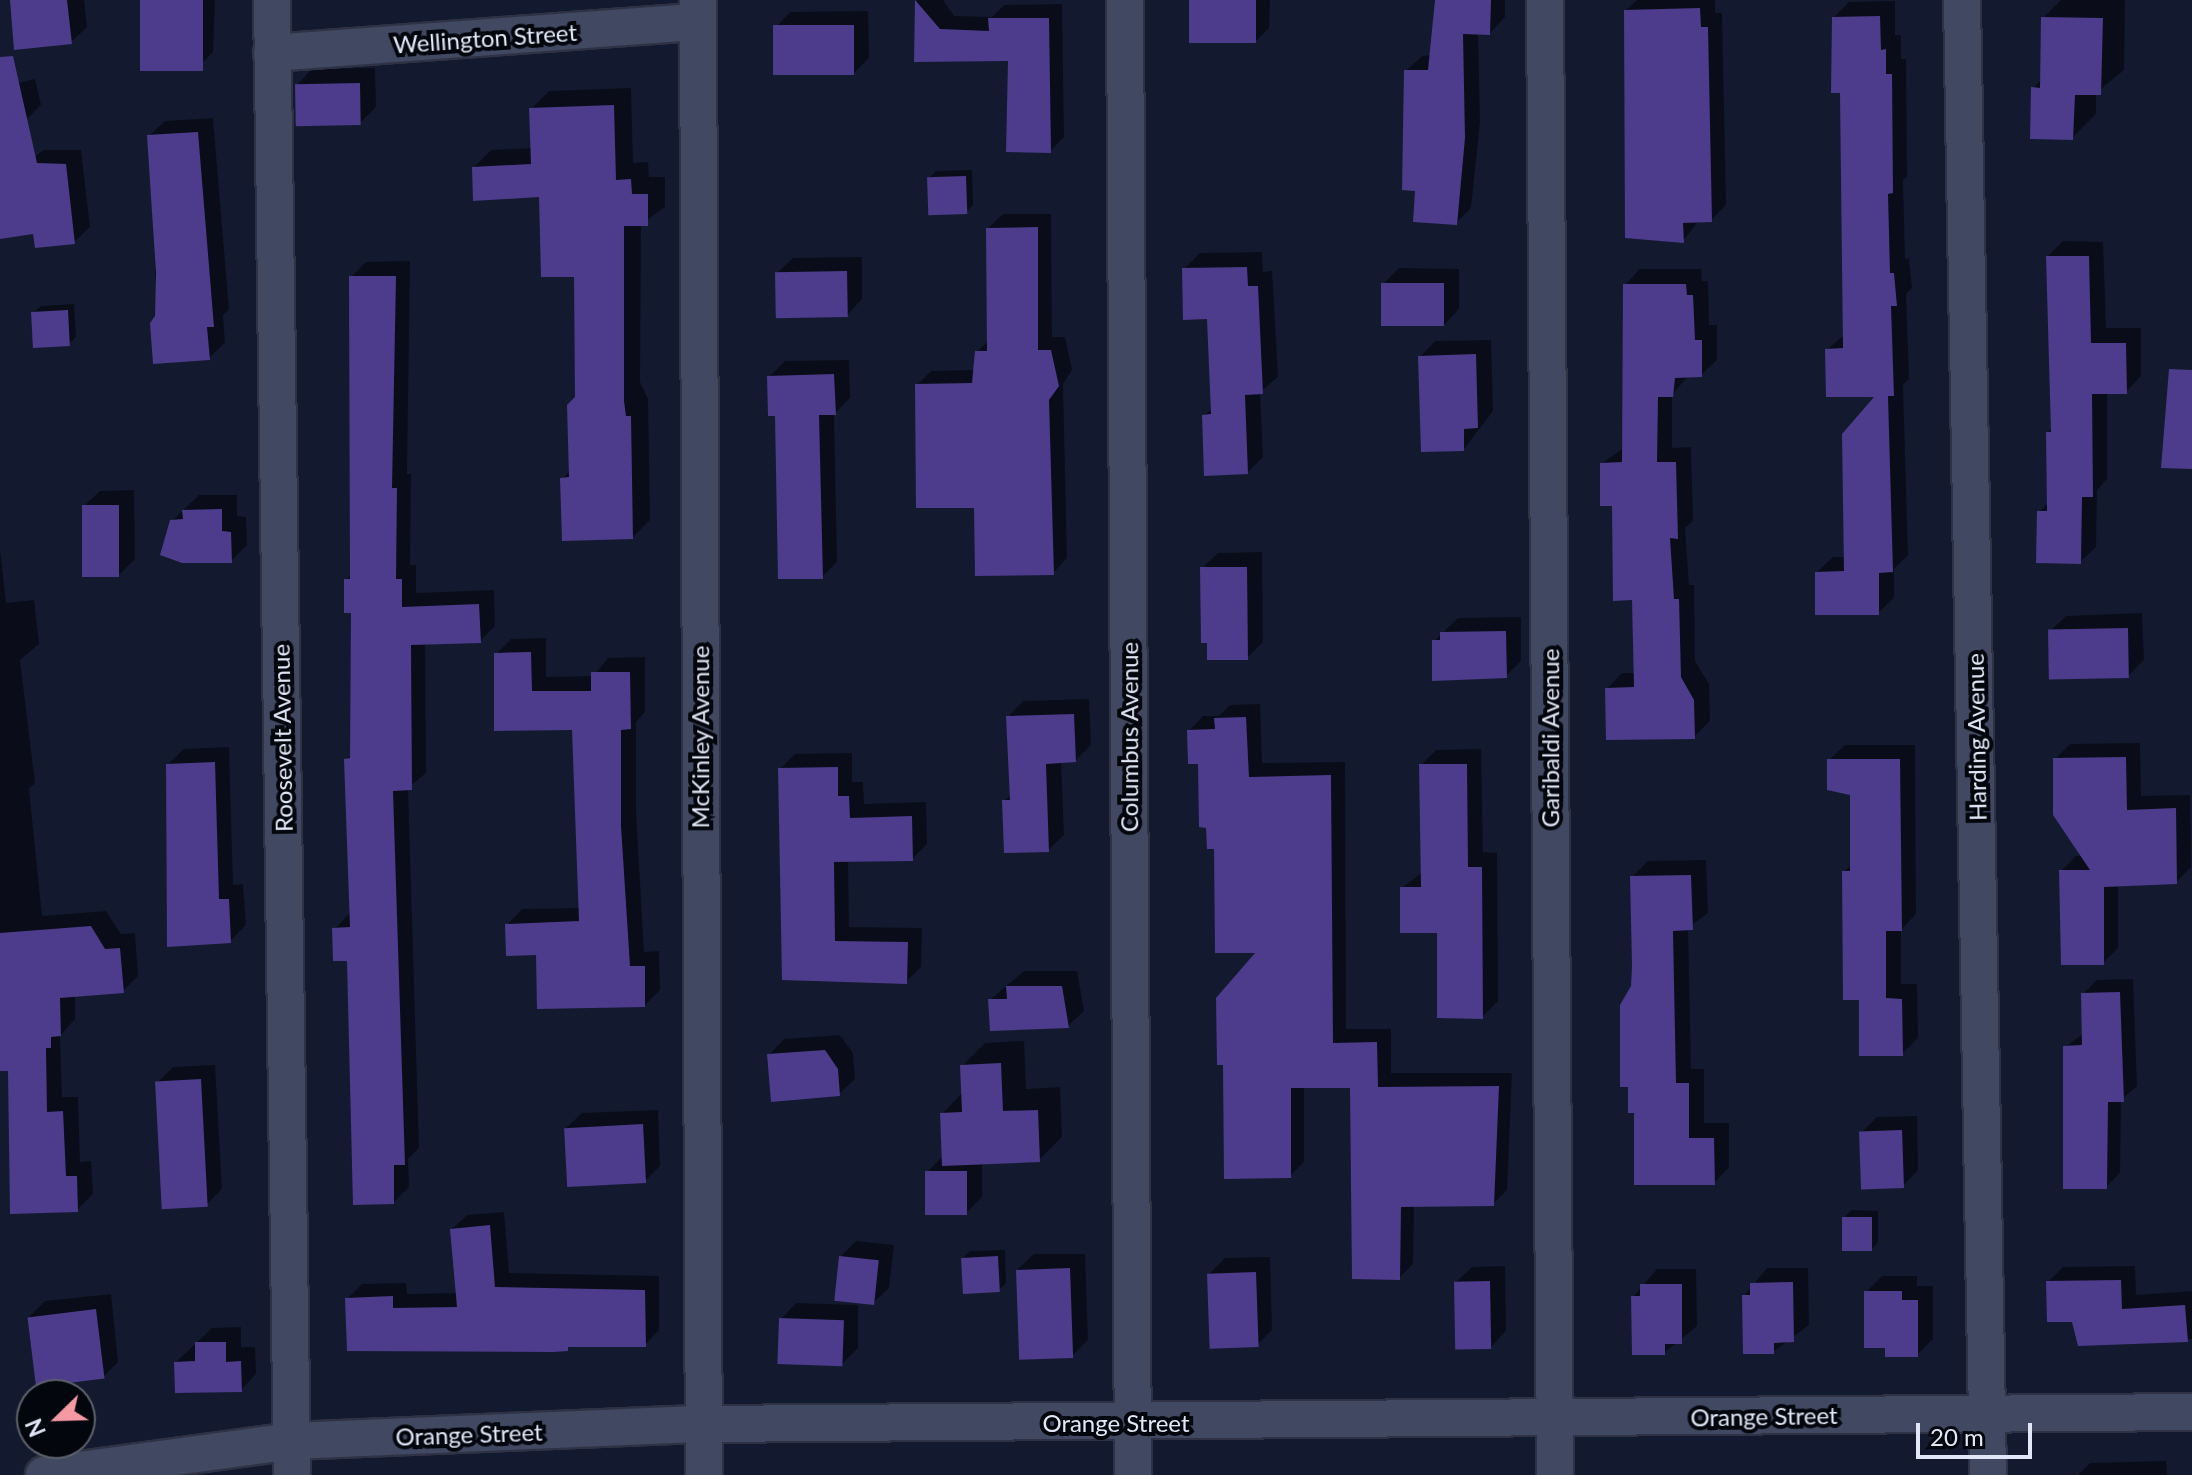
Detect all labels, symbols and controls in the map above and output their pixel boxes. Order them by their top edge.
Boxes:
street label: Wellington Street [392,17,578,59]
street label: Columbus Avenue [1115,642,1143,832]
street label: Roosevelt Avenue [266,643,298,833]
street label: McKinley Avenue [686,645,714,829]
street label: Garibaldi Avenue [1536,648,1564,828]
street label: Harding Avenue [1960,652,1992,822]
north arrow [16,1379,96,1459]
street label: Orange Street [1690,1400,1838,1432]
scale bar [1920,1407,2036,1457]
street label: Orange Street [1042,1409,1190,1437]
text: N [20,1415,51,1441]
street label: Orange Street [395,1417,543,1451]
text: 20 m [1930,1422,1984,1451]

